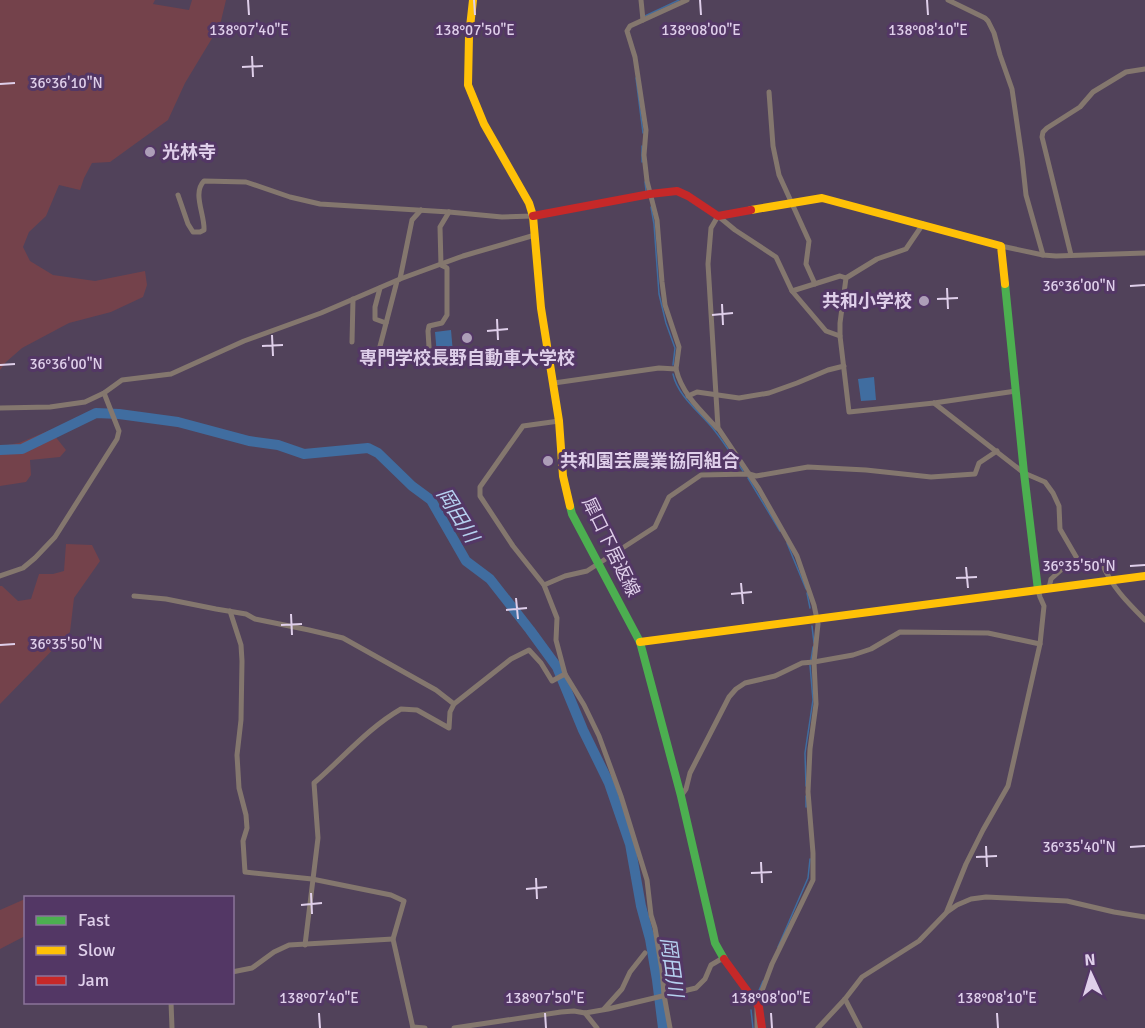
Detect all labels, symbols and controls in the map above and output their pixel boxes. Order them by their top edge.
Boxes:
text: 138°07'40"E [209,21,289,39]
text: 138°07'50"E [435,21,515,39]
text: 138°08'00"E [661,21,741,39]
text: 138°08'10"E [888,21,968,39]
text: 36°36'10"N [29,74,103,92]
place label: 光林寺 [162,141,216,163]
marker: 光林寺 [143,145,157,159]
text: 36°36'00"N [1042,277,1116,295]
place label: 共和小学校 [822,290,912,312]
marker: 共和小学校 [917,294,931,308]
marker: 専門学校長野自動車大学校 [460,331,474,345]
place label: 専門学校長野自動車大学校 [359,347,575,369]
text: 36°36'00"N [29,355,103,373]
place label: 共和園芸農業協同組合 [560,450,740,472]
marker: 共和園芸農業協同組合 [541,454,555,468]
water label: 岡田川 [431,483,485,549]
street label: 犀口下居返線 [577,494,645,600]
text: 36°35'50"N [1042,557,1116,575]
text: 36°35'50"N [29,635,103,653]
text: 36°35'40"N [1042,838,1116,856]
legend [24,896,234,1004]
text: Fast [78,909,110,931]
water label: 岡田川 [655,936,688,1000]
text: Slow [78,939,115,961]
north arrow [1061,944,1121,1004]
text: N [1084,950,1096,970]
text: Jam [78,969,109,991]
text: 138°07'40"E [279,989,359,1007]
text: 138°07'50"E [505,989,585,1007]
text: 138°08'00"E [731,989,811,1007]
text: 138°08'10"E [957,989,1037,1007]

